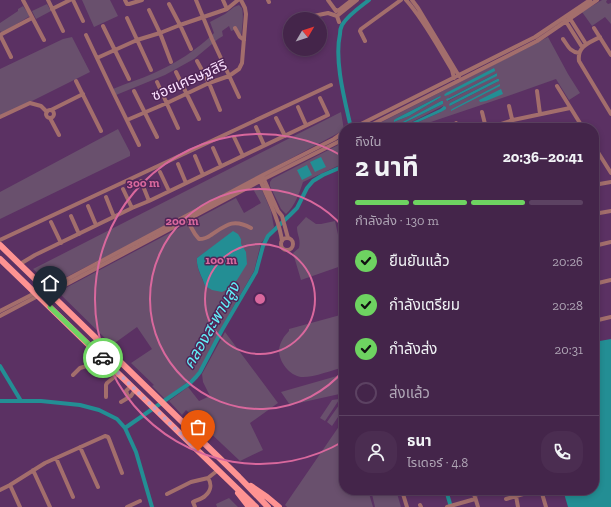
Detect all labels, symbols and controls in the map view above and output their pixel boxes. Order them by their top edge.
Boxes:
north arrow [283,12,327,56]
map controls [283,12,327,56]
street label: ซอยเศรษฐสิริ [149,55,229,105]
text: ถึงใน [355,134,381,149]
text: 20:36–20:41 [503,148,583,166]
text: 2 นาที [355,151,419,183]
text: 300 m [127,176,160,190]
text: กำลังส่ง · 130 m [355,213,439,228]
text: 200 m [165,214,199,228]
icon: check [355,250,377,272]
text: ยืนยันแล้ว [389,252,450,270]
text: 100 m [205,253,237,267]
text: 20:26 [552,254,583,269]
pin [33,266,67,307]
icon: home [39,272,61,294]
water label: คลองสะพานสูง [179,278,245,372]
centre of rings [253,292,267,306]
icon: check [355,294,377,316]
text: กำลังเตรียม [389,296,460,314]
text: 20:28 [552,298,583,313]
courier [83,338,123,378]
icon: check [355,338,377,360]
text: กำลังส่ง [389,340,437,358]
text: 20:31 [555,342,583,357]
icon: car [92,347,114,369]
text: ส่งแล้ว [389,384,430,402]
pin [181,410,215,451]
icon: bag [187,416,209,438]
button: person [355,431,397,473]
button: phone [541,431,583,473]
text: ธนา [407,432,432,450]
text: ไรเดอร์ · 4.8 [407,455,468,470]

